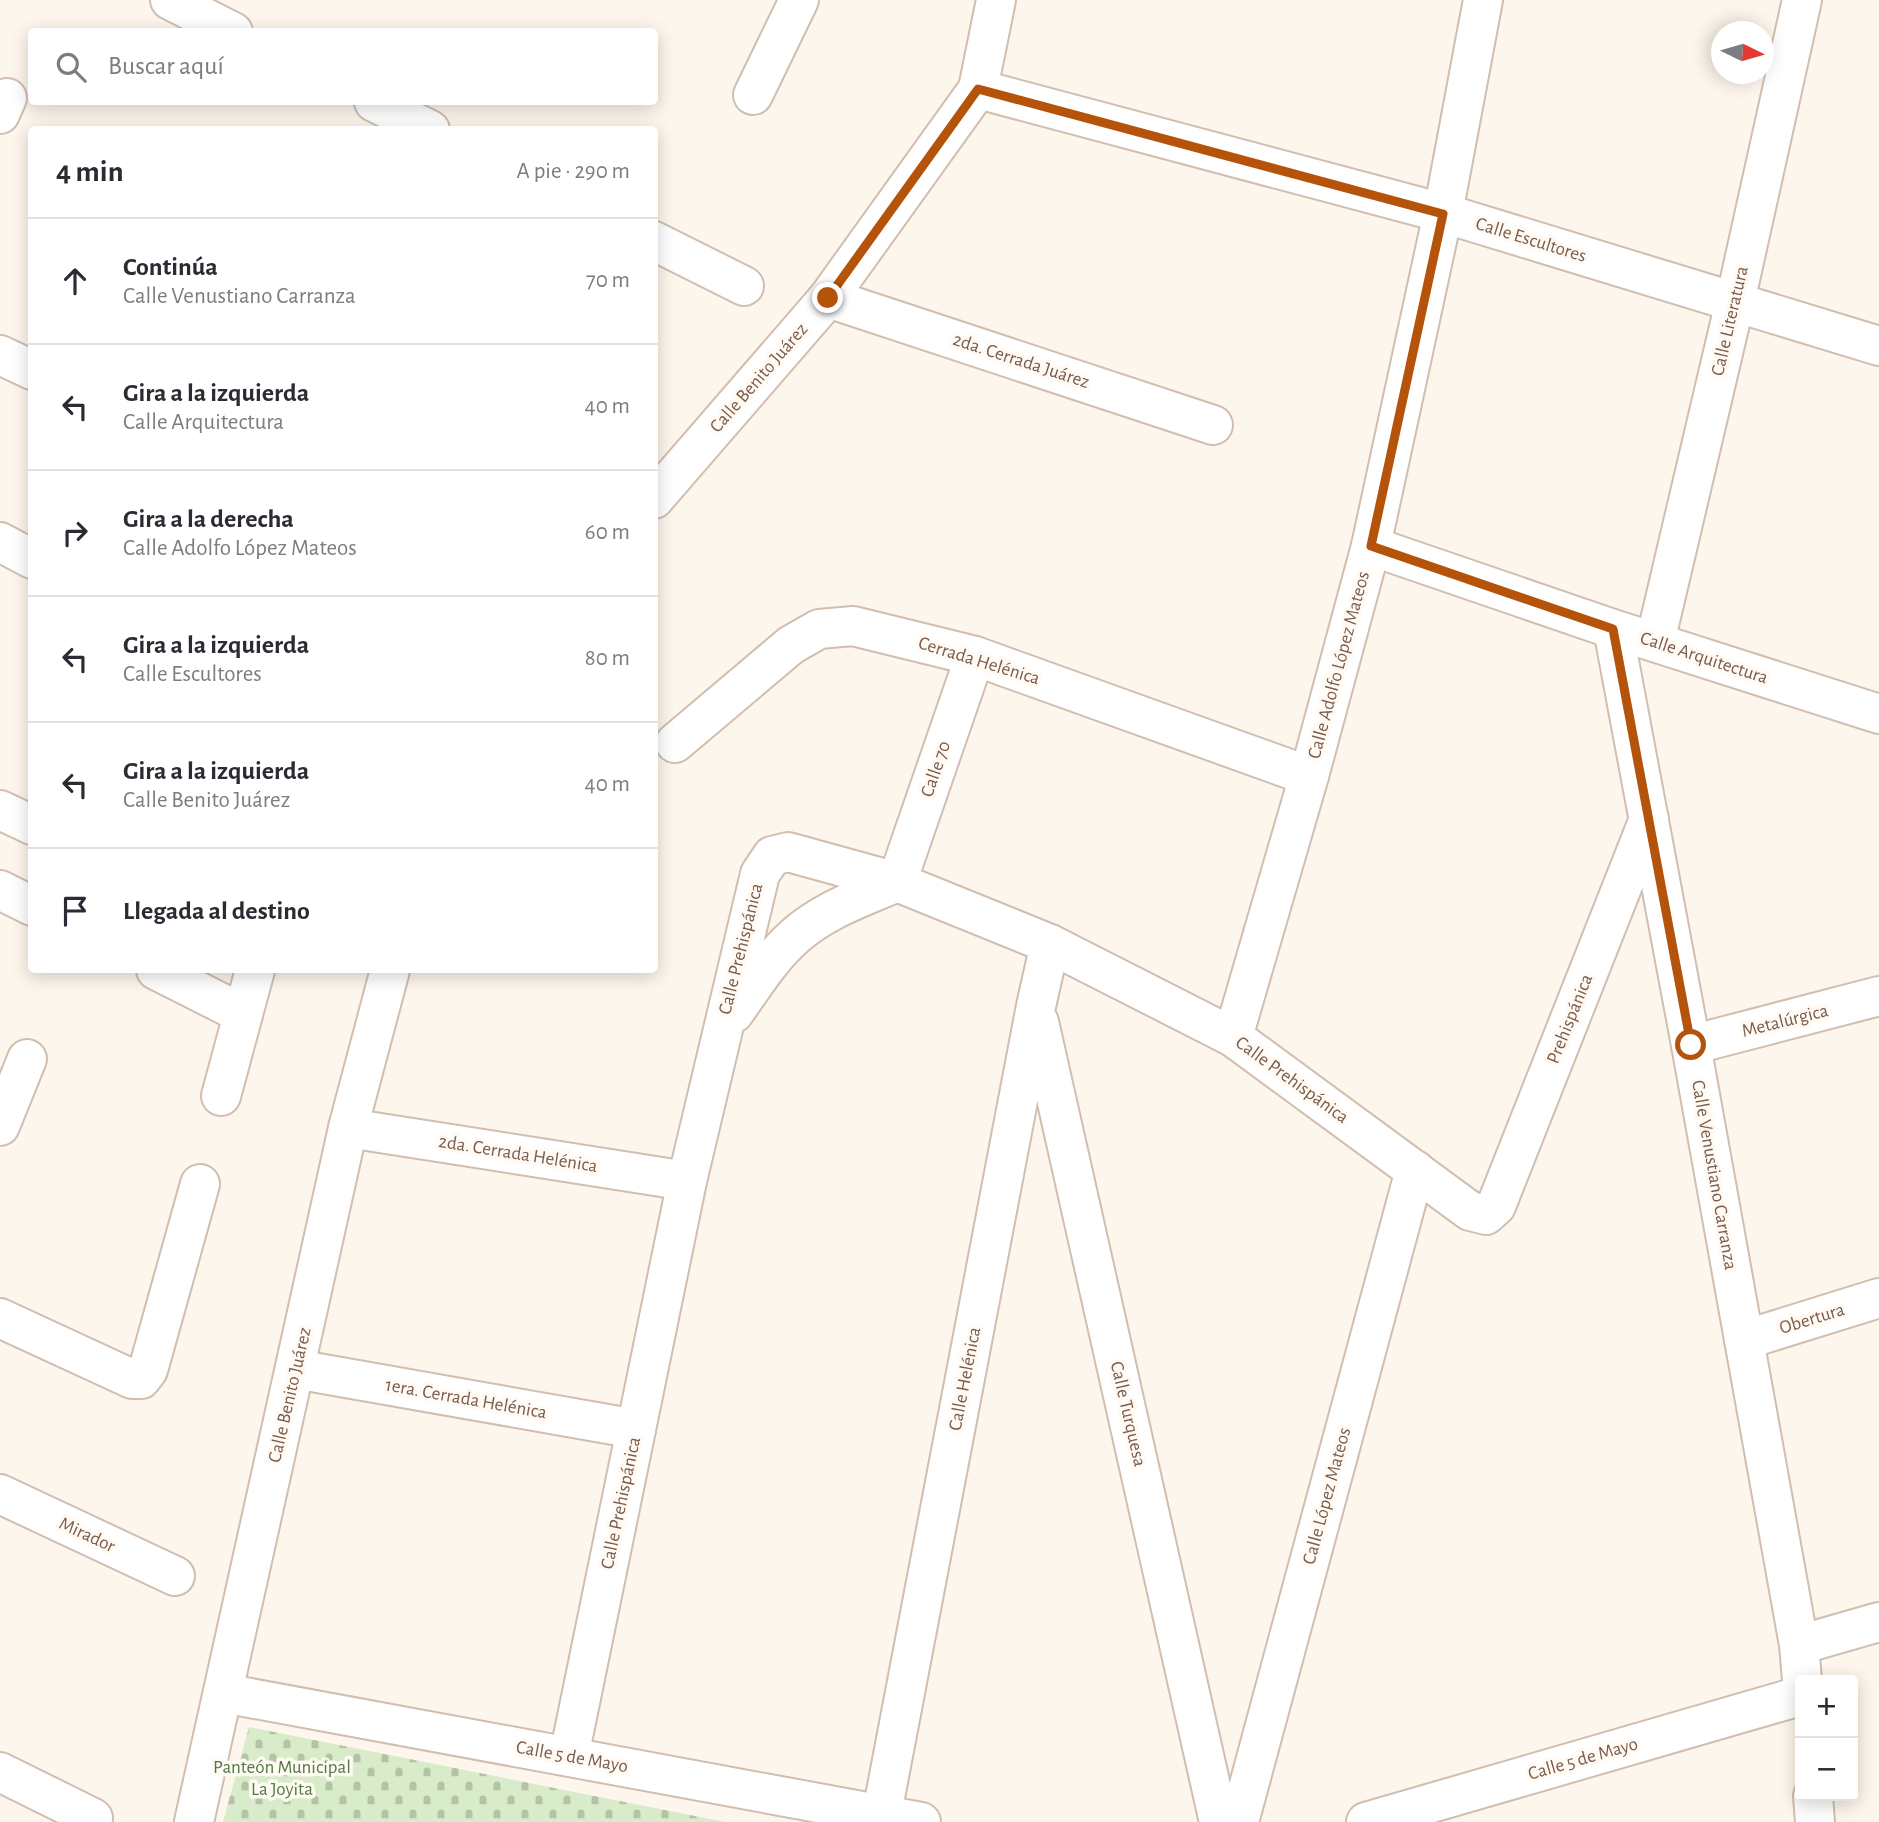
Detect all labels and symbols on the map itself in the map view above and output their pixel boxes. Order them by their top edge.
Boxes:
north arrow [1711,21,1774,84]
street label: Calle Escultores [1473,214,1589,266]
street label: Calle Literatura [1708,264,1752,378]
route end [812,282,843,313]
street label: Calle Benito Juárez [707,320,812,436]
street label: 2da. Cerrada Juárez [950,330,1092,392]
street label: Calle Adolfo López Mateos [1305,569,1373,761]
street label: Calle Arquitectura [1638,628,1770,688]
street label: Cerrada Helénica [916,633,1042,689]
street label: Calle 70 [918,739,954,799]
street label: Calle Prehispánica [716,881,767,1017]
street label: Prehispánica [1543,971,1597,1066]
street label: Metalúrgica [1740,1001,1830,1041]
route start [1675,1029,1706,1060]
street label: Calle Prehispánica [1232,1033,1352,1127]
street label: Calle Venustiano Carranza [1688,1079,1740,1271]
street label: 2da. Cerrada Helénica [437,1132,599,1176]
street label: Obertura [1777,1300,1847,1338]
street label: Calle Benito Juárez [265,1325,315,1464]
street label: Calle Helénica [946,1325,984,1432]
street label: Calle Turquesa [1107,1360,1149,1469]
street label: 1era. Cerrada Helénica [384,1375,548,1423]
street label: Calle López Mateos [1300,1426,1354,1566]
street label: Calle Prehispánica [598,1435,644,1571]
street label: Mirador [56,1514,118,1556]
street label: Calle 5 de Mayo [1526,1734,1640,1784]
street label: Calle 5 de Mayo [515,1738,629,1776]
park label: Panteón Municipal La Joyita [213,1758,351,1799]

